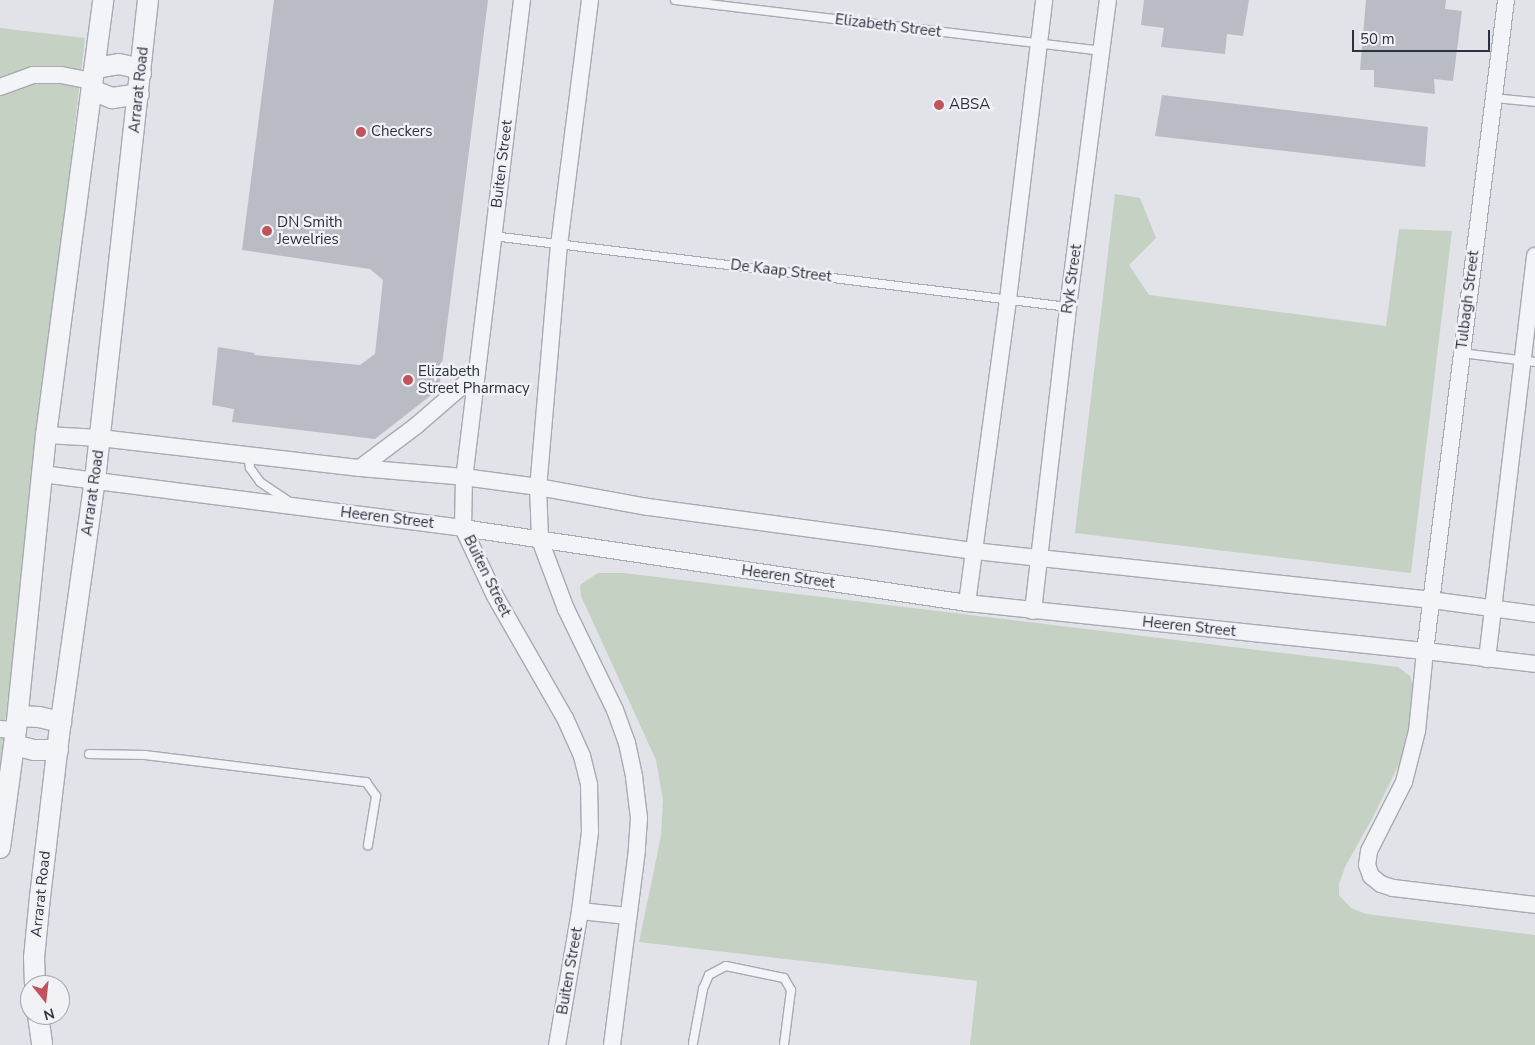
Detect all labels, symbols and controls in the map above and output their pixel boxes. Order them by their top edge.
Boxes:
street label: Elizabeth Street [834,11,942,41]
scale bar [1355,20,1492,52]
text: 50 m [1360,29,1395,49]
street label: Arrarat Road [126,46,152,134]
place label: ABSA [949,96,990,114]
marker: ABSA [933,99,945,111]
street label: Buiten Street [488,119,516,209]
place label: Checkers [371,123,432,141]
marker: Checkers [355,126,367,138]
place label: DN Smith Jewelries [277,213,342,248]
marker: DN Smith Jewelries [261,225,273,237]
street label: Ryk Street [1058,243,1086,315]
street label: Tulbagh Street [1453,249,1483,351]
street label: De Kaap Street [729,256,833,286]
place label: Elizabeth Street Pharmacy [418,362,530,397]
marker: Elizabeth Street Pharmacy [402,374,414,386]
street label: Arrarat Road [78,449,108,537]
street label: Heeren Street [339,503,435,533]
street label: Buiten Street [460,532,514,620]
street label: Heeren Street [740,562,836,592]
street label: Heeren Street [1141,613,1237,641]
street label: Arrarat Road [28,850,54,938]
street label: Buiten Street [553,926,587,1016]
north arrow [20,975,70,1025]
text: N [41,1003,57,1025]

